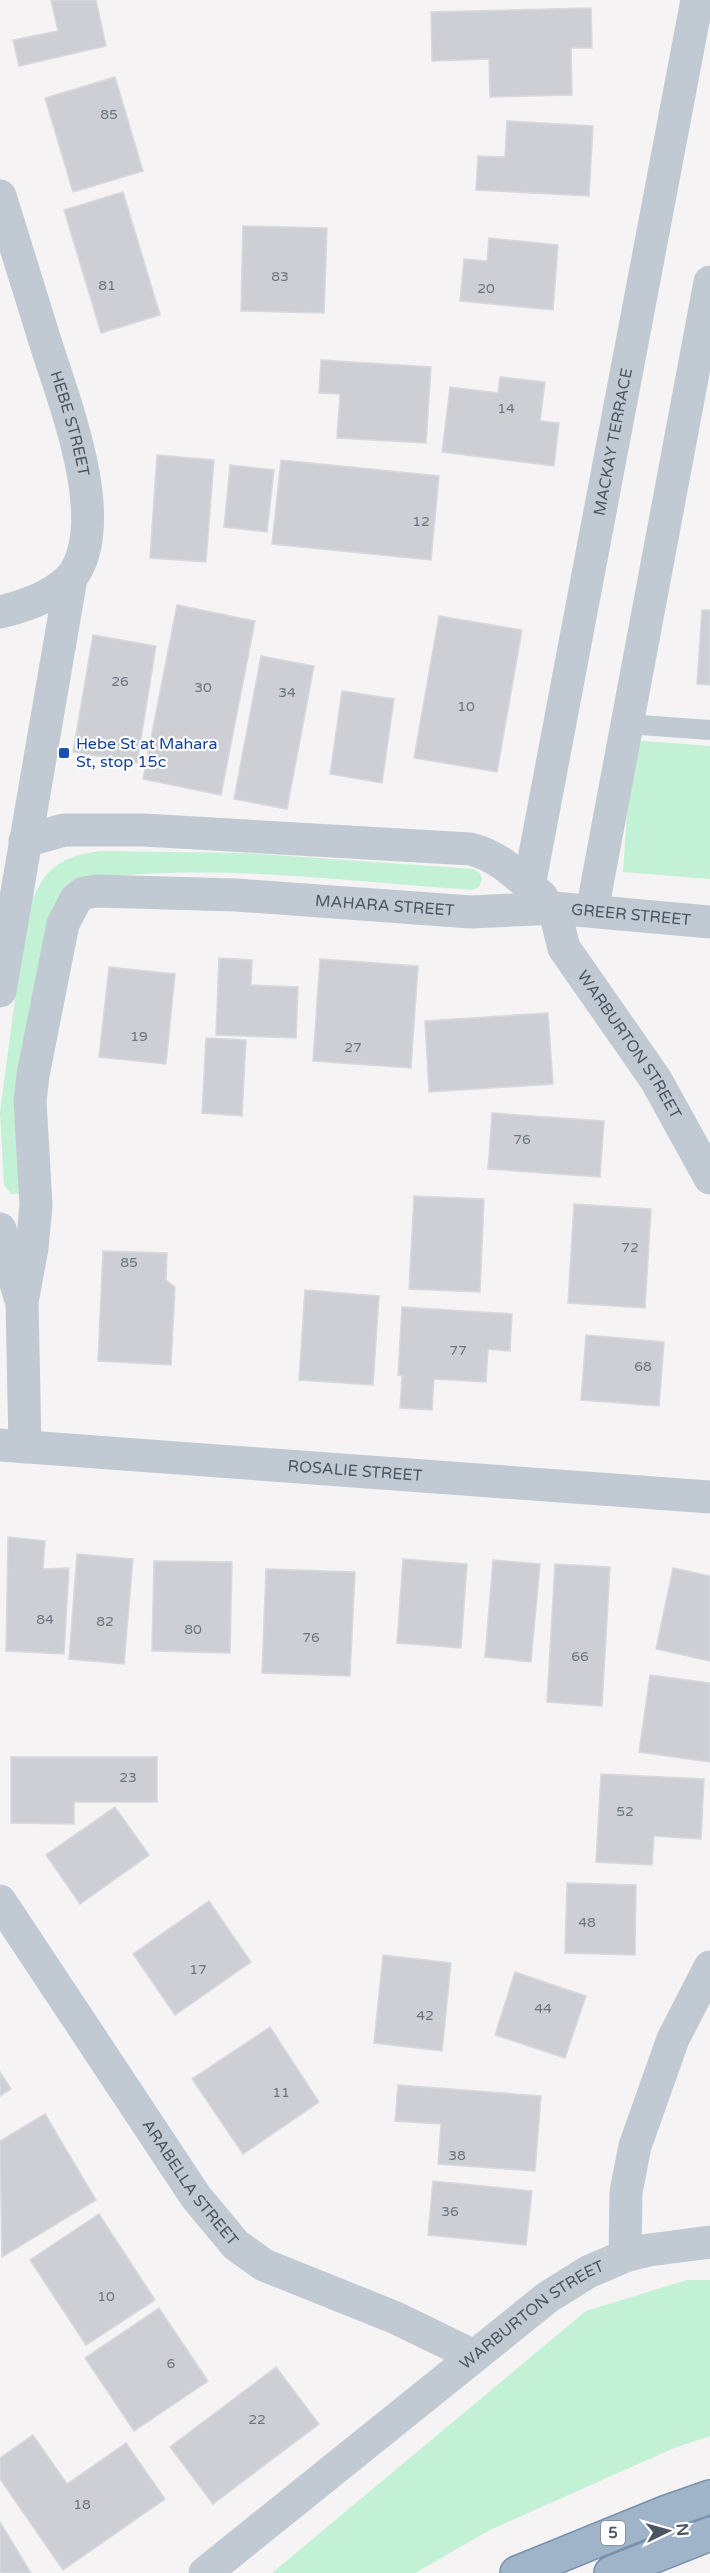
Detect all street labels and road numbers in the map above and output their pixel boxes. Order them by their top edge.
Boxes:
street label: MACKAY TERRACE [589,366,637,517]
street label: HEBE STREET [45,368,94,478]
street label: MAHARA STREET [314,891,455,921]
street label: GREER STREET [570,900,692,930]
street label: WARBURTON STREET [573,967,686,1123]
street label: ROSALIE STREET [287,1456,423,1486]
street label: ARABELLA STREET [138,2116,243,2250]
street label: WARBURTON STREET [456,2256,607,2374]
road number: 5 [601,2521,625,2545]

